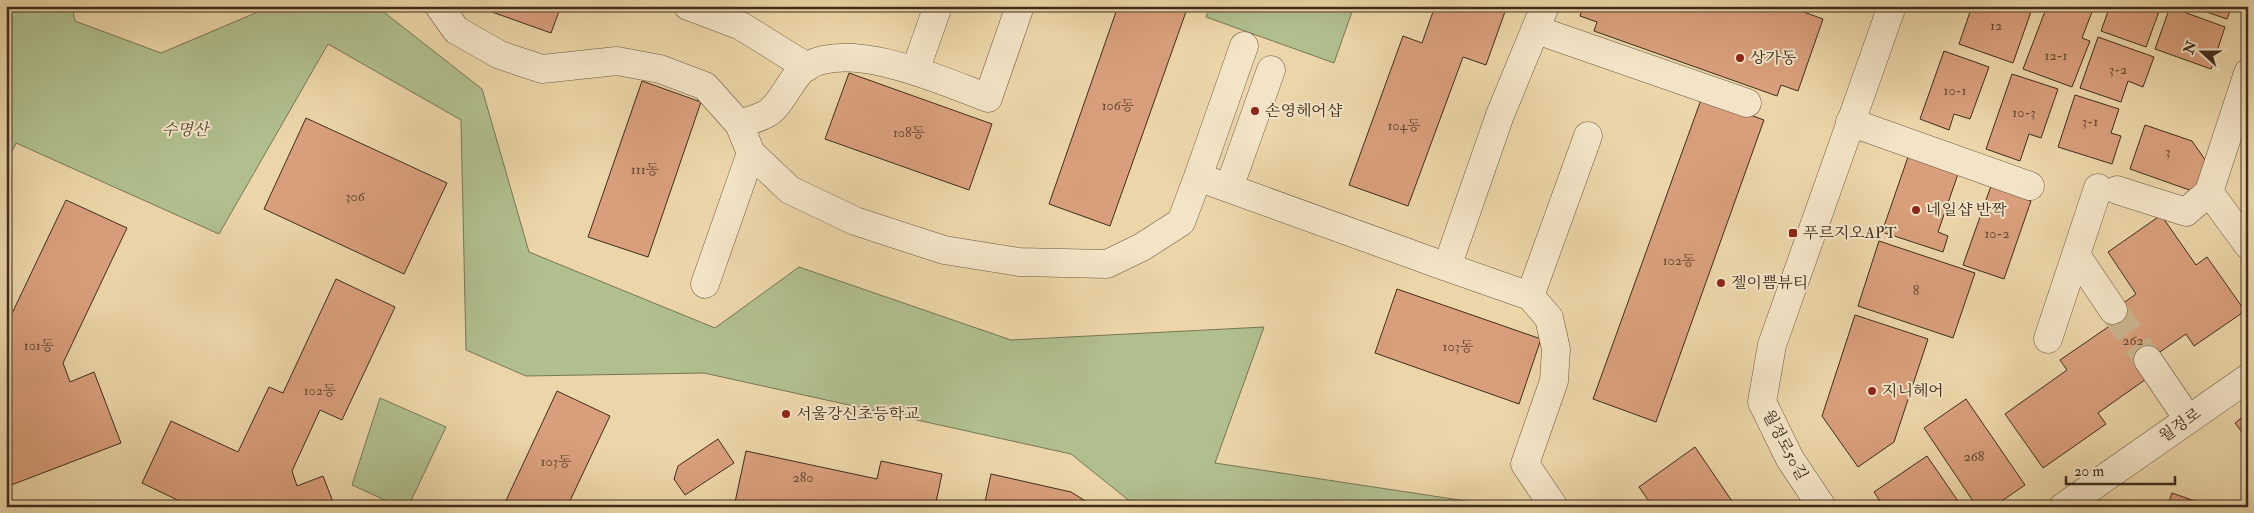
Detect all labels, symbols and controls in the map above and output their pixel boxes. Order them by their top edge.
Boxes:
house number: 12 [1990,17,2002,34]
north arrow [2176,28,2226,78]
text: N [2180,38,2201,57]
house number: 12-1 [2044,47,2068,64]
place label: 상가동 [1750,48,1797,68]
marker: 상가동 [1734,52,1746,64]
house number: 3-2 [2109,61,2127,78]
house number: 10-1 [1943,82,1967,99]
house number: 106동 [1102,97,1135,114]
place label: 손영헤어샵 [1265,101,1343,121]
house number: 10-3 [2012,104,2036,121]
marker: 손영헤어샵 [1249,105,1261,117]
house number: 3-1 [2082,113,2098,130]
house number: 104동 [1387,117,1421,134]
park label: 수명산 [162,120,211,140]
house number: 108동 [893,124,926,141]
house number: 3 [2165,143,2171,160]
house number: 111동 [631,161,660,178]
house number: 306 [345,188,366,205]
place label: 네일샵 반짝 [1926,200,2007,220]
marker: 네일샵 반짝 [1910,204,1922,216]
place label: 푸르지오APT [1803,223,1897,243]
house number: 10-2 [1984,225,2010,242]
marker: 푸르지오APT [1787,227,1799,239]
house number: 102동 [1663,252,1696,269]
place label: 젤이쁨뷰티 [1731,273,1808,293]
marker: 젤이쁨뷰티 [1715,277,1727,289]
house number: 8 [1913,282,1920,299]
house number: 262 [2122,332,2144,349]
house number: 101동 [24,337,55,354]
house number: 103동 [1443,338,1474,355]
place label: 지니헤어 [1882,381,1944,401]
house number: 102동 [304,382,337,399]
marker: 지니헤어 [1866,385,1878,397]
street label: 월정로 [2155,403,2205,446]
place label: 서울강신초등학교 [796,404,920,424]
street label: 월정로50길 [1758,406,1812,484]
marker: 서울강신초등학교 [780,408,792,420]
house number: 268 [1964,448,1985,465]
house number: 103동 [541,453,572,470]
scale bar [2066,453,2175,485]
text: 20 m [2074,462,2104,481]
house number: 280 [793,469,813,486]

